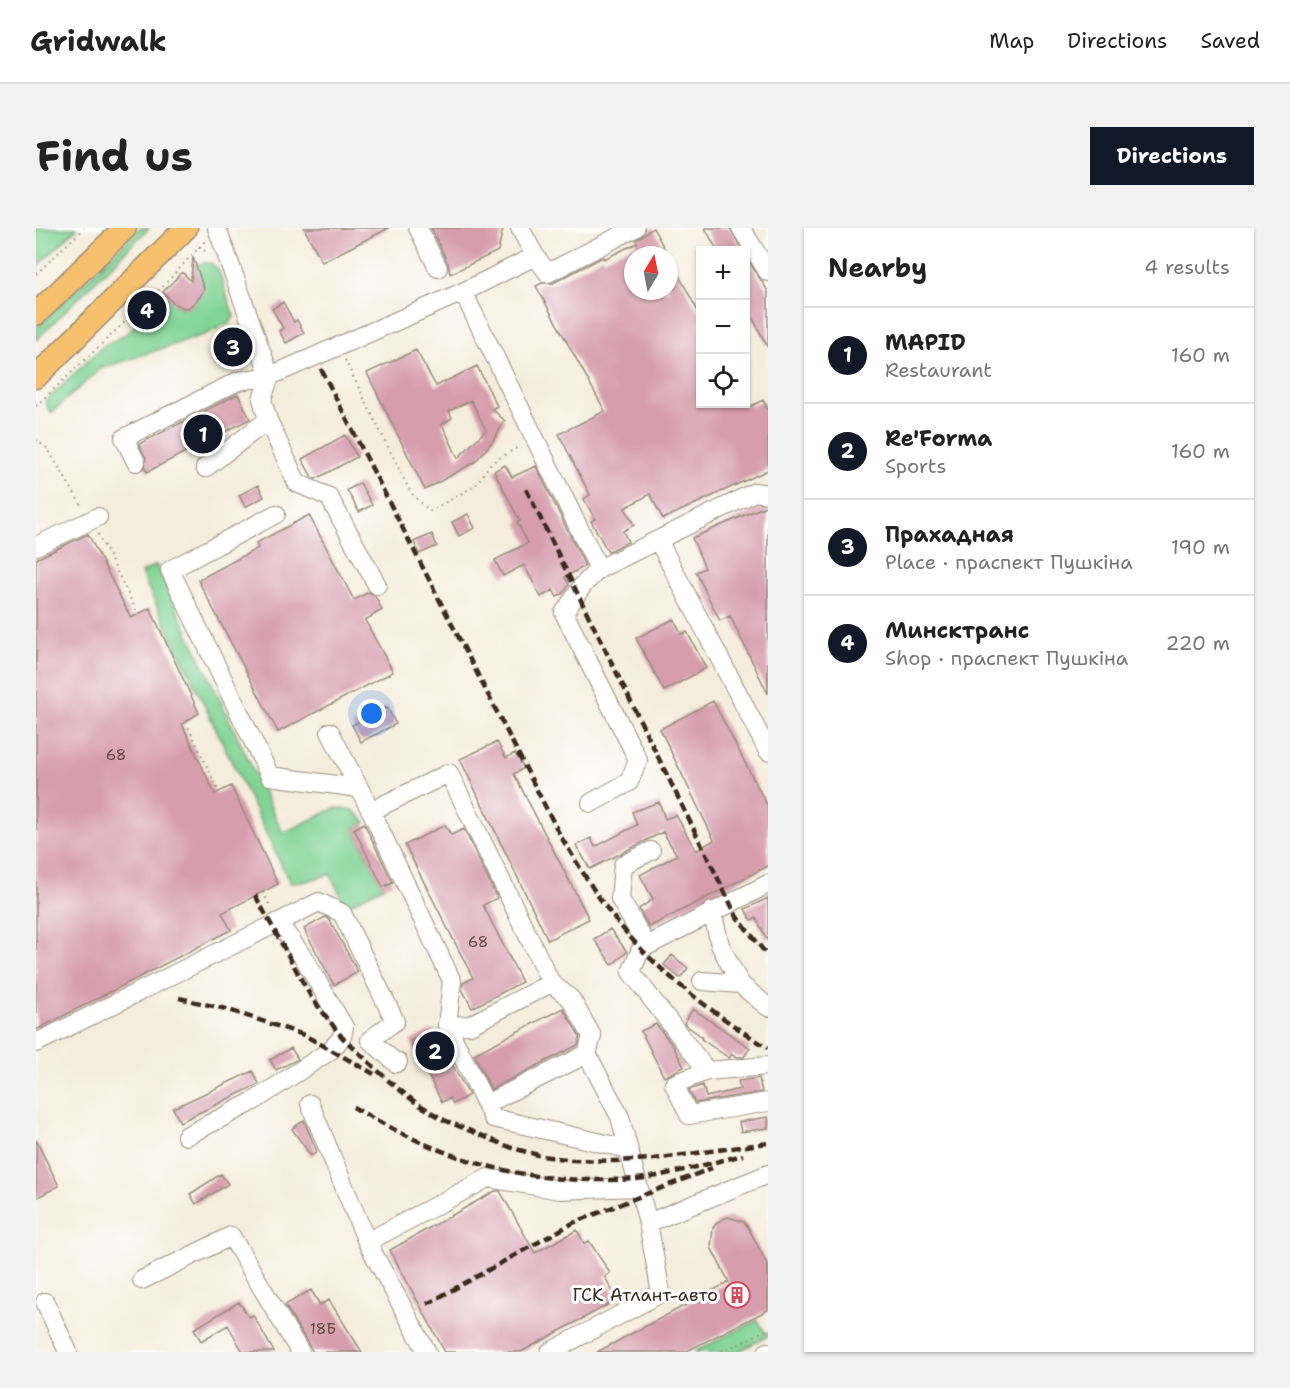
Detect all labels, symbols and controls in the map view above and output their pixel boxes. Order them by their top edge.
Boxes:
text: Gridwalk [30,22,167,60]
text: Map [989,27,1034,55]
text: Directions [1067,27,1167,55]
text: Saved [1200,27,1260,55]
button: Directions [1090,127,1254,185]
text: Find us [36,128,193,184]
north arrow [624,246,678,300]
map controls [696,246,750,408]
button: + [696,246,750,300]
text: Nearby [828,250,927,285]
text: 4 results [1144,254,1230,280]
pin: 4 [128,288,166,332]
button: − [696,300,750,354]
pin: 3 [214,324,252,370]
text: MAPID [885,328,966,357]
text: 1 [843,342,852,368]
text: 160 m [1171,342,1230,368]
button: locate [696,354,750,408]
text: Restaurant [885,357,992,383]
pin: 1 [184,412,222,456]
text: Re'Forma [885,424,992,453]
text: 2 [841,438,855,464]
text: 160 m [1171,438,1230,464]
text: Sports [885,453,946,479]
text: Прахадная [885,520,1014,549]
text: 3 [841,534,855,560]
text: 190 m [1171,534,1230,560]
text: Place · праспект Пушкіна [885,549,1133,575]
text: Минсктранс [885,616,1029,645]
text: 4 [841,630,855,656]
text: 220 m [1166,630,1230,656]
text: Shop · праспект Пушкіна [885,645,1128,671]
your location [357,699,386,728]
house number: 68 [106,745,126,765]
house number: 68 [468,932,488,952]
pin: 2 [416,1028,454,1074]
building icon: ГСК Атлант-авто [722,1280,752,1310]
place label: ГСК Атлант-авто [573,1283,718,1307]
house number: 18Б [310,1319,336,1339]

